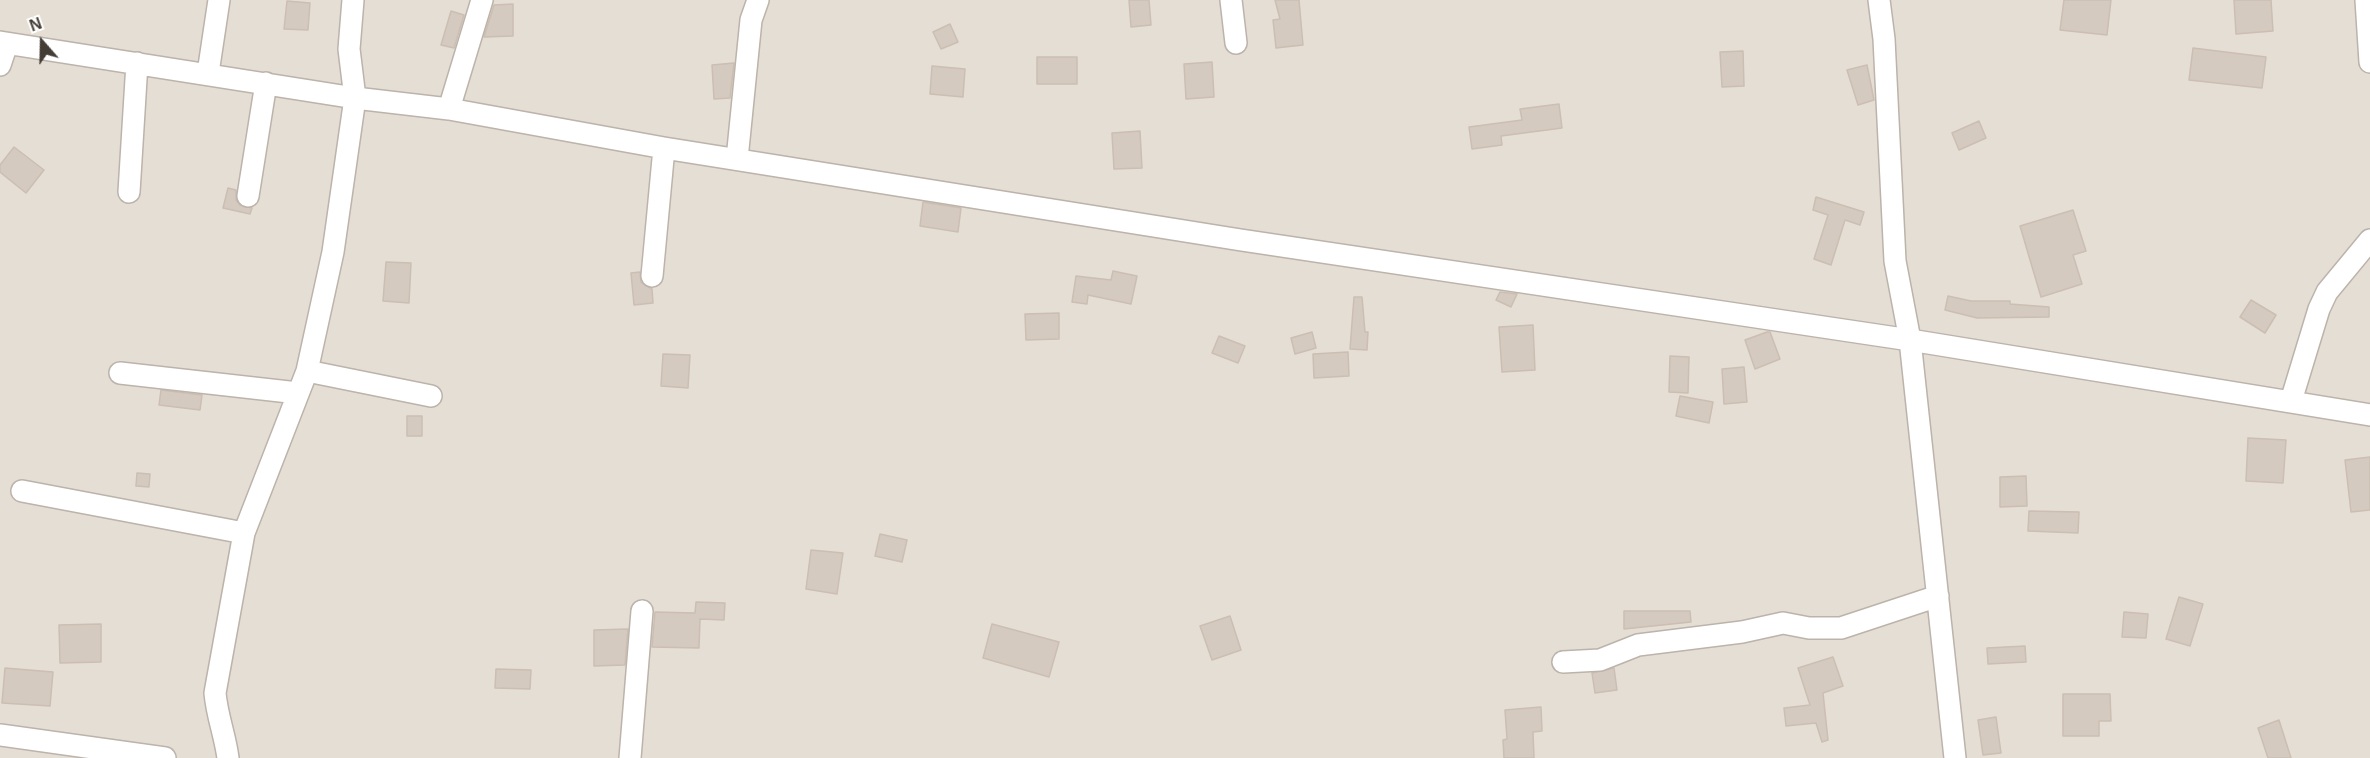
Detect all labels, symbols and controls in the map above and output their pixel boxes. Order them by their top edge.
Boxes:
north arrow [12,12,72,72]
text: N [27,15,44,35]

